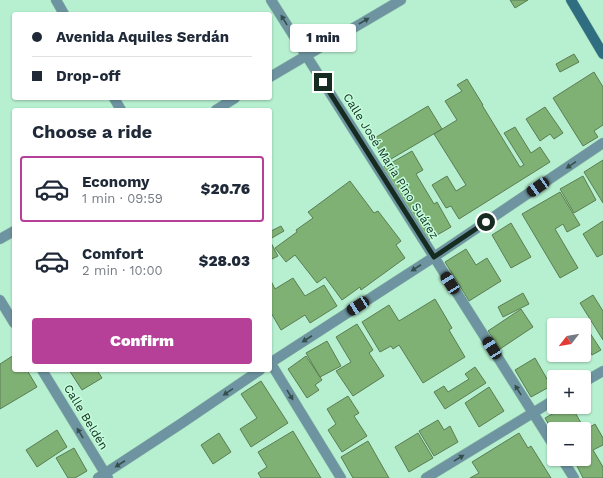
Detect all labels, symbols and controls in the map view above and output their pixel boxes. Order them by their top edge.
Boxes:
one-way arrow [280,14,287,26]
one-way arrow [358,18,370,25]
callout: 1 min [290,24,356,52]
text: Avenida Aquiles Serdán [56,28,229,46]
text: 1 min [306,30,340,45]
text: Drop-off [56,67,121,85]
route end [314,73,332,91]
street label: Calle José María Pino Suárez [340,91,442,241]
text: Choose a ride [32,121,152,142]
one-way arrow [565,161,576,169]
icon: car [34,171,70,207]
text: Economy [82,173,149,191]
car [525,175,551,199]
text: $20.76 [201,180,250,198]
text: 1 min · 09:59 [82,191,163,206]
route start [477,213,495,231]
icon: car [34,243,70,279]
text: Comfort [82,245,143,263]
text: $28.03 [199,252,250,270]
text: 2 min · 10:00 [82,263,163,278]
one-way arrow [410,265,422,272]
car [438,270,462,296]
car [345,294,371,318]
button: Confirm [32,318,252,364]
north arrow [547,318,591,362]
map controls [547,318,591,466]
car [481,335,503,361]
one-way arrow [301,336,313,343]
button: + [547,370,591,414]
street label: Calle Beldén [61,382,111,452]
one-way arrow [514,384,522,395]
one-way arrow [223,388,233,396]
one-way arrow [287,390,294,401]
button: − [547,422,591,466]
one-way arrow [77,427,84,439]
one-way arrow [453,454,465,461]
one-way arrow [114,460,126,467]

